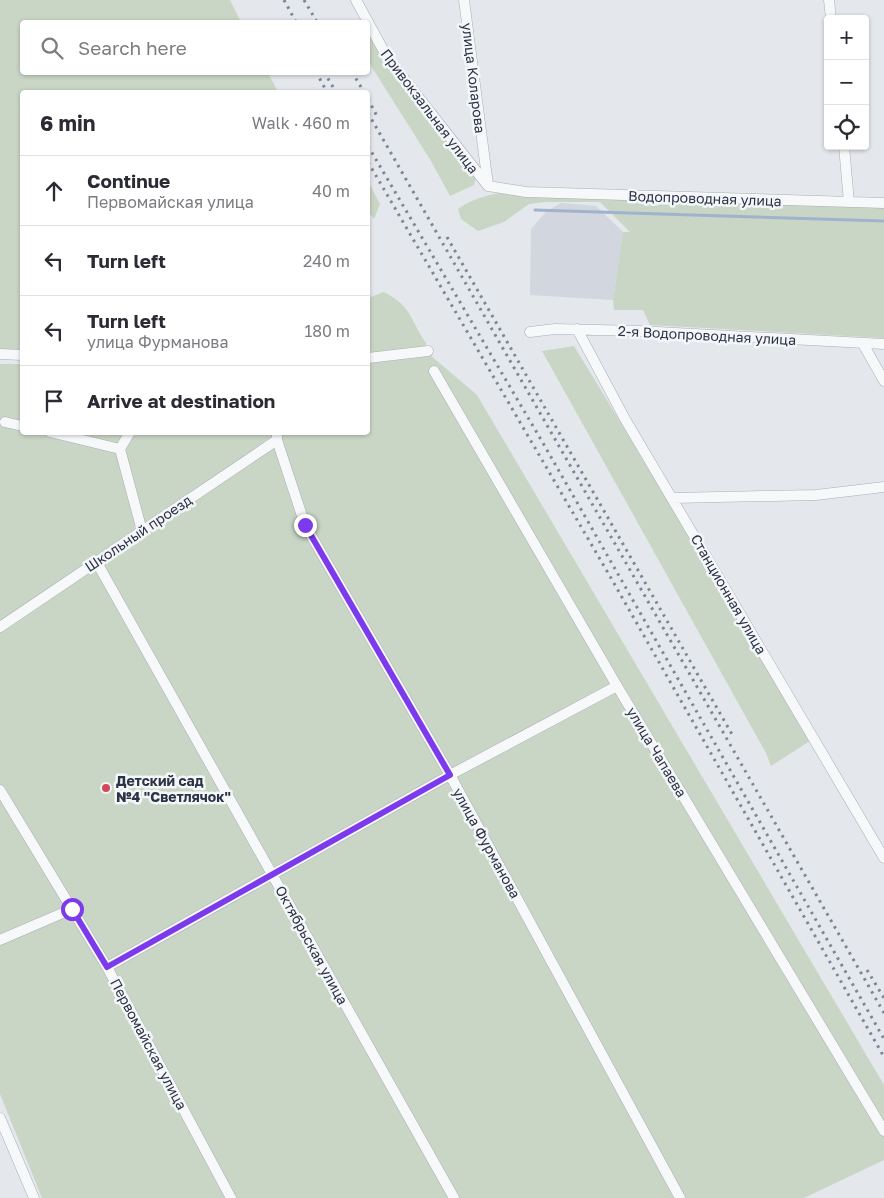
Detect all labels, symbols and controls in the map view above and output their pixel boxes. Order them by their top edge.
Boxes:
map controls [824,15,869,150]
button: + [824,15,869,60]
search box [20,20,370,75]
street label: улица Коларова [459,22,489,134]
icon: search [38,34,66,62]
text: Search here [78,36,187,59]
street label: Привокзальная улица [378,45,482,177]
button: − [824,60,869,105]
button: locate [824,105,869,150]
text: 6 min [40,110,95,136]
text: Walk · 460 m [252,113,350,133]
text: Continue [87,169,170,192]
icon: ahead [40,177,68,205]
text: 40 m [312,181,350,201]
street label: Водопроводная улица [628,187,782,209]
text: Первомайская улица [87,192,254,212]
icon: left [40,247,68,275]
text: Turn left [87,249,166,272]
text: 240 m [303,251,350,271]
text: Turn left [87,309,166,332]
icon: left [40,317,68,345]
text: 180 m [304,321,350,341]
street label: 2-я Водопроводная улица [617,322,797,348]
text: улица Фурманова [87,332,228,352]
icon: arrive [40,387,68,415]
text: Arrive at destination [87,389,275,412]
street label: Школьный проезд [81,491,195,575]
route end [294,514,317,537]
street label: Станционная улица [688,531,770,657]
street label: улица Чапаева [623,704,691,800]
place label: Детский сад №4 "Светлячок" [116,772,231,805]
marker: Детский сад №4 "Светлячок" [100,782,112,794]
street label: улица Фурманова [450,785,524,901]
street label: Октябрьская улица [272,882,352,1008]
route start [61,898,84,921]
street label: Первомайская улица [107,976,191,1112]

